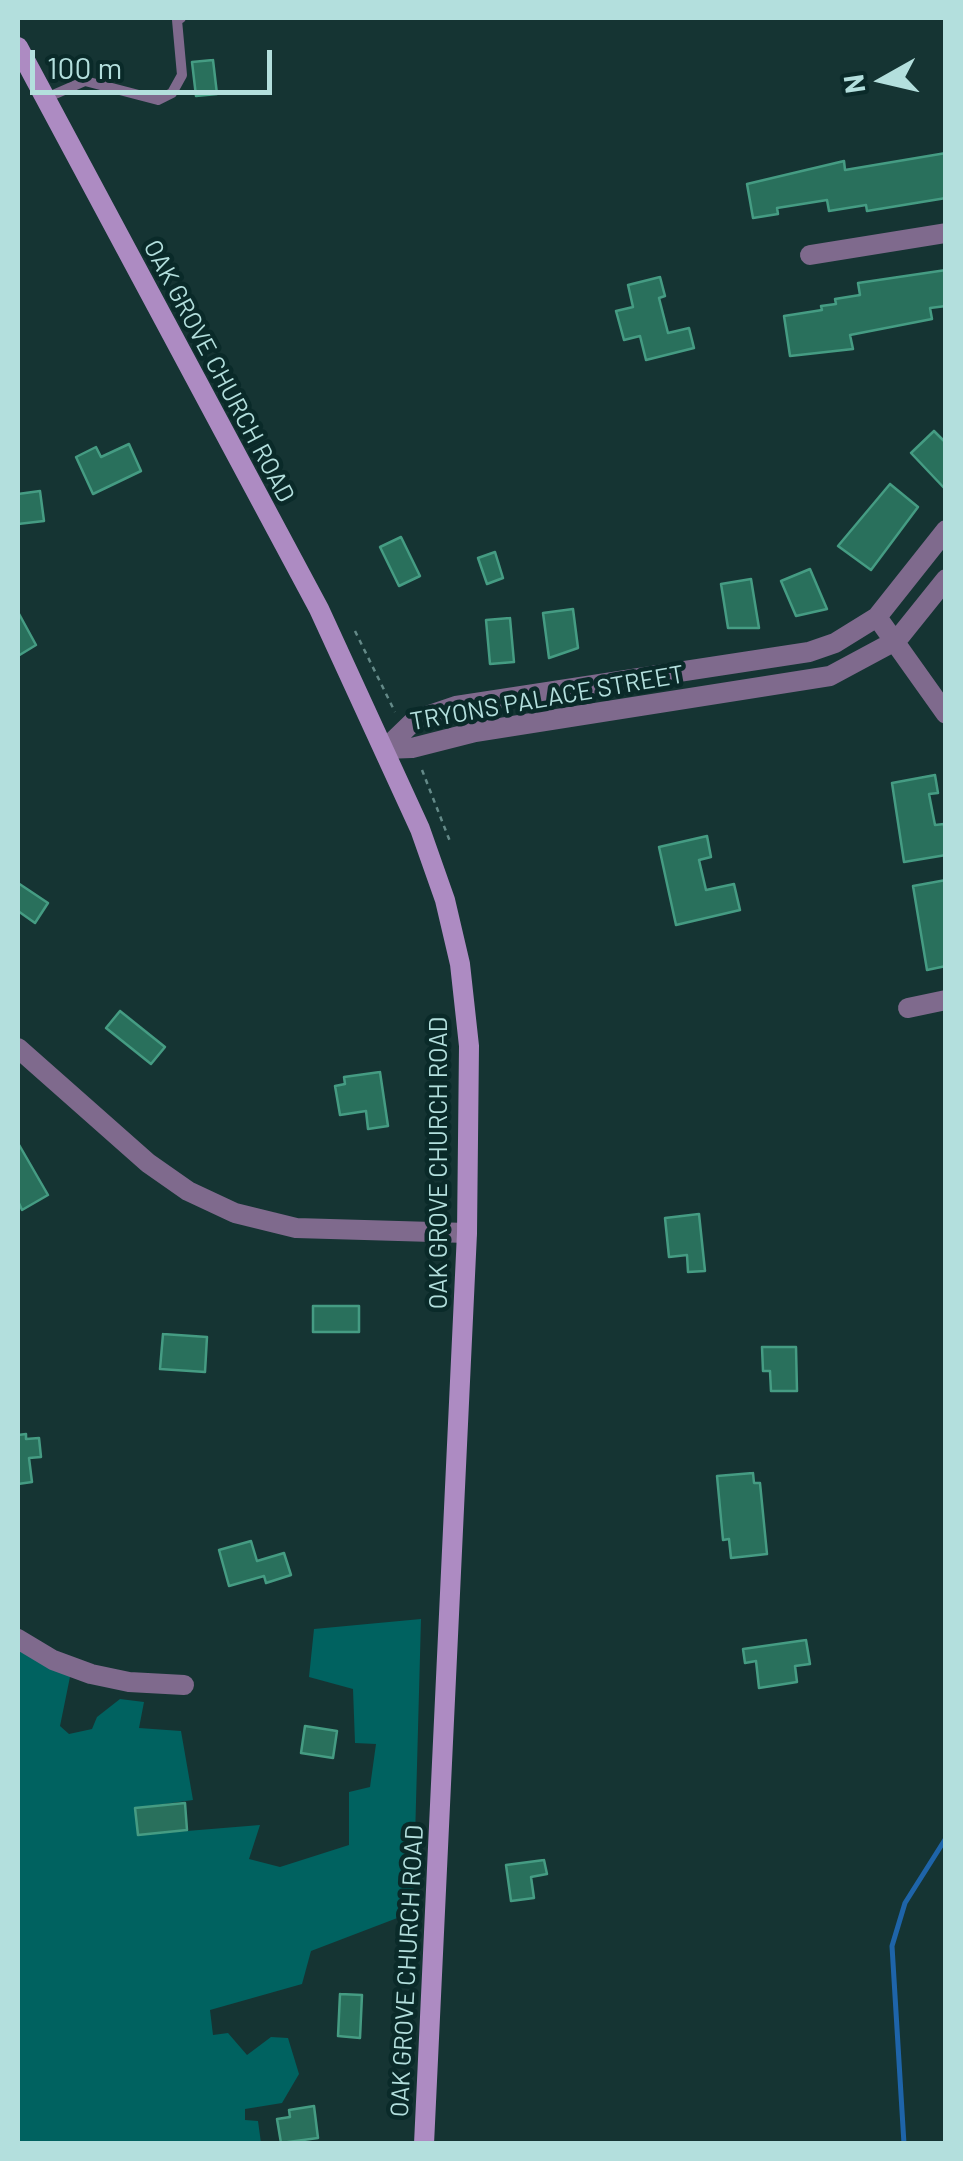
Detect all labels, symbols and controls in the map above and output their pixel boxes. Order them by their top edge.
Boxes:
scale bar [35,30,278,92]
north arrow [833,30,933,130]
text: 100 m [47,49,122,85]
text: N [835,73,871,96]
street label: OAK GROVE CHURCH ROAD [137,235,301,507]
street label: TRYONS PALACE STREET [408,659,686,737]
street label: OAK GROVE CHURCH ROAD [424,1017,454,1309]
street label: OAK GROVE CHURCH ROAD [384,1824,430,2118]

